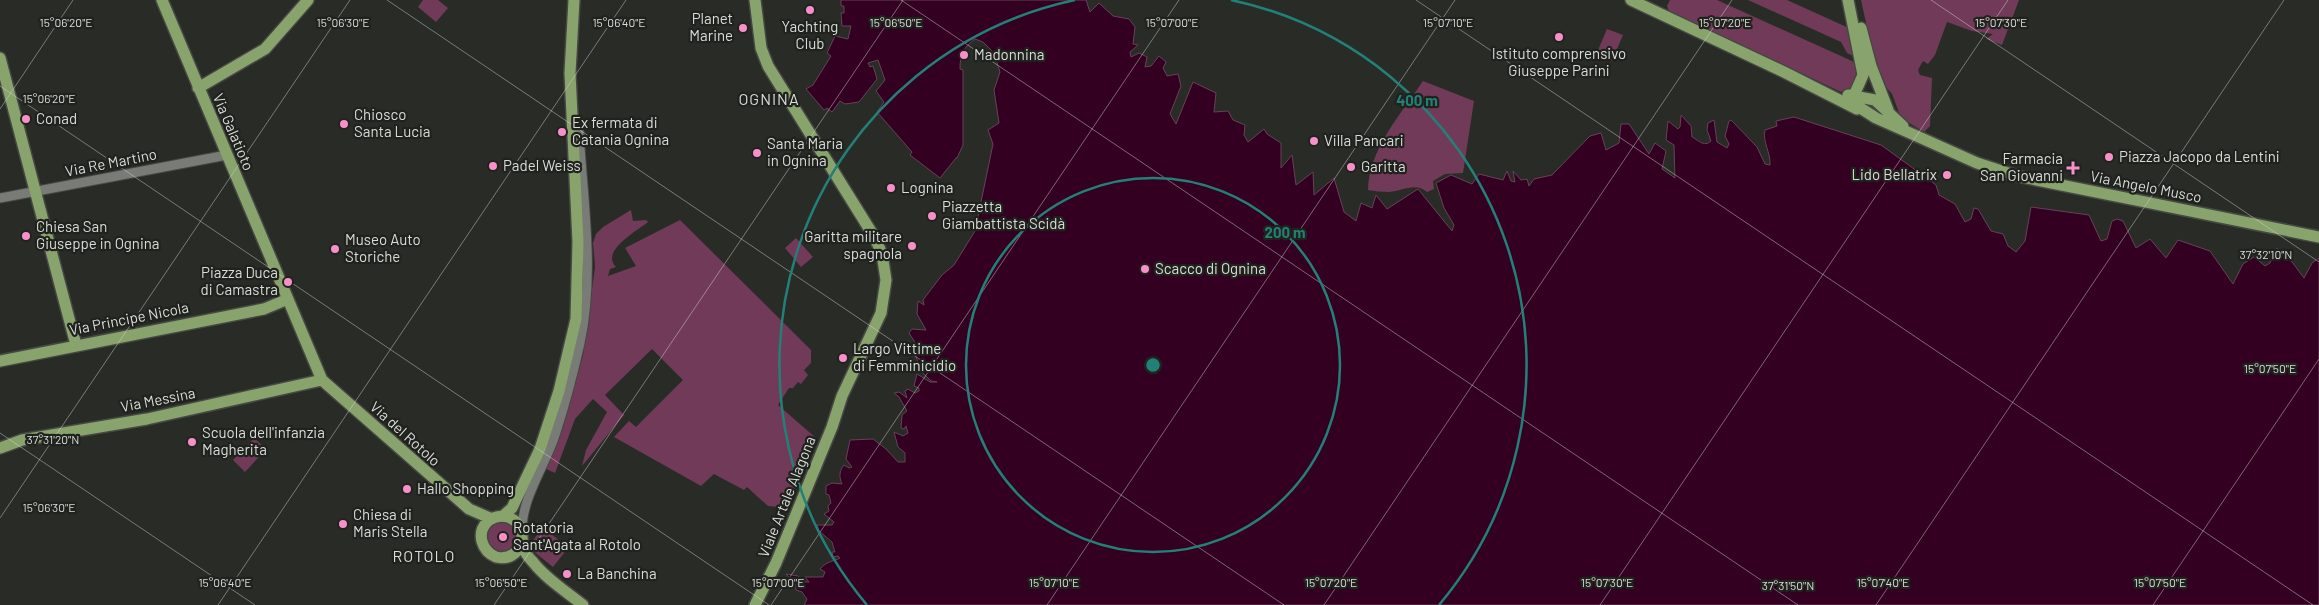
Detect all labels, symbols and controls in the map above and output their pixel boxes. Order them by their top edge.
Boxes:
marker: Yachting Club [804,4,816,16]
place label: Planet Marine [689,9,733,44]
text: 15°06'20"E [39,15,93,29]
text: 15°06'30"E [317,15,369,29]
text: 15°06'40"E [592,15,646,29]
text: 15°06'50"E [870,15,922,29]
text: 15°07'00"E [1146,15,1198,29]
text: 15°07'10"E [1423,15,1473,29]
text: 15°07'20"E [1699,15,1751,29]
text: 15°07'30"E [1975,15,2027,29]
place label: Yachting Club [782,17,838,52]
marker: Planet Marine [737,22,749,34]
marker: Istituto comprensivo Giuseppe Parini [1553,31,1565,43]
place label: Istituto comprensivo Giuseppe Parini [1492,44,1626,79]
place label: Madonnina [974,45,1045,63]
marker: Madonnina [958,49,970,61]
district label: OGNINA [738,89,800,108]
street label: Via Galatioto [210,90,258,173]
text: 15°06'20"E [22,91,76,105]
text: 400 m [1396,91,1438,109]
place label: Chiosco Santa Lucia [354,105,430,140]
place label: Conad [36,109,77,127]
marker: Conad [20,113,32,125]
place label: Ex fermata di Catania Ognina [572,113,669,148]
marker: Chiosco Santa Lucia [338,118,350,130]
marker: Ex fermata di Catania Ognina [556,126,568,138]
place label: Villa Pancari [1324,131,1403,149]
place label: Santa Maria in Ognina [767,134,843,169]
marker: Villa Pancari [1308,135,1320,147]
street label: Via Re Martino [63,144,158,180]
marker: Santa Maria in Ognina [751,147,763,159]
place label: Piazza Jacopo da Lentini [2119,147,2280,165]
place label: Farmacia San Giovanni [1980,149,2063,184]
marker: Piazza Jacopo da Lentini [2103,151,2115,163]
place label: Padel Weiss [503,156,581,174]
place label: Garitta [1361,157,1406,175]
marker: Padel Weiss [487,160,499,172]
marker: Garitta [1345,161,1357,173]
marker: Farmacia San Giovanni [2067,162,2079,174]
place label: Lido Bellatrix [1851,165,1937,183]
street label: Via Angelo Musco [2089,166,2203,206]
marker: Lido Bellatrix [1941,169,1953,181]
place label: Lognina [901,178,953,196]
marker: Lognina [885,182,897,194]
place label: Piazzetta Giambattista Scidà [942,197,1065,232]
marker: Piazzetta Giambattista Scidà [926,210,938,222]
place label: Chiesa San Giuseppe in Ognina [36,217,160,252]
text: 200 m [1264,223,1306,241]
place label: Garitta militare spagnola [804,227,902,262]
marker: Chiesa San Giuseppe in Ognina [20,230,32,242]
place label: Museo Auto Storiche [345,230,421,265]
marker: Garitta militare spagnola [906,240,918,252]
marker: Museo Auto Storiche [329,243,341,255]
text: 37°32'10"N [2240,247,2292,261]
place label: Scacco di Ognina [1155,259,1266,277]
place label: Piazza Duca di Camastra [200,263,278,298]
marker: Scacco di Ognina [1139,263,1151,275]
marker: Piazza Duca di Camastra [282,276,294,288]
street label: Via Principe Nicola [68,298,190,338]
place label: Largo Vittime di Femminicidio [853,339,956,374]
marker: Largo Vittime di Femminicidio [837,352,849,364]
centre of rings [1144,356,1162,374]
text: 15°07'50"E [2244,361,2296,375]
street label: Via Messina [119,383,197,415]
street label: Via del Rotolo [367,397,444,469]
place label: Scuola dell'infanzia Magherita [202,423,325,458]
text: 37°31'20"N [27,432,79,446]
street label: Viale Artale Alagona [754,433,819,560]
marker: Scuola dell'infanzia Magherita [186,436,198,448]
place label: Hallo Shopping [417,479,514,497]
marker: Hallo Shopping [401,483,413,495]
text: 15°06'30"E [23,500,75,514]
place label: Chiesa di Maris Stella [353,505,427,540]
marker: Chiesa di Maris Stella [337,518,349,530]
place label: Rotatoria Sant'Agata al Rotolo [513,518,641,553]
marker: Rotatoria Sant'Agata al Rotolo [497,531,509,543]
district label: ROTOLO [393,546,455,565]
place label: La Banchina [577,564,657,582]
marker: La Banchina [561,568,573,580]
text: 15°06'40"E [198,575,252,589]
text: 15°06'50"E [475,575,527,589]
text: 15°07'00"E [752,575,804,589]
text: 15°07'10"E [1029,575,1079,589]
text: 15°07'20"E [1305,575,1357,589]
text: 15°07'30"E [1581,575,1633,589]
text: 15°07'40"E [1857,575,1909,589]
text: 15°07'50"E [2134,575,2186,589]
text: 37°31'50"N [1762,578,1814,592]

